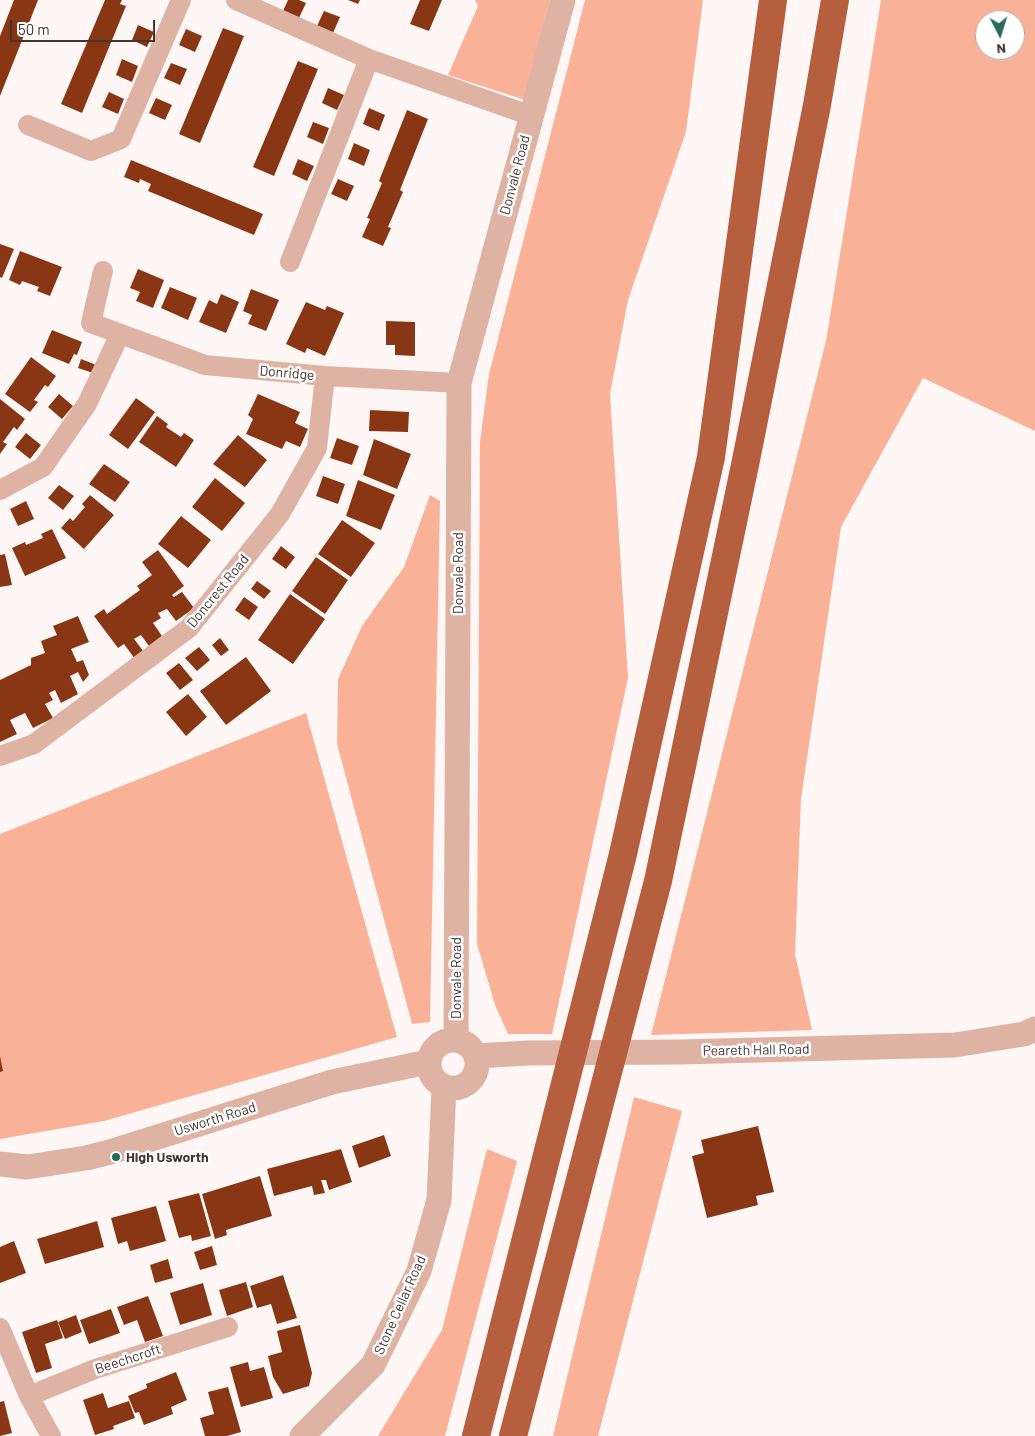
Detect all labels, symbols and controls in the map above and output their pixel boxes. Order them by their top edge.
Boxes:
scale bar [12,10,158,42]
north arrow [975,10,1025,60]
text: 50 m [18,20,50,38]
text: N [996,41,1007,58]
street label: Donvale Road [496,133,534,217]
street label: Donridge [259,362,315,384]
street label: Donvale Road [450,532,466,614]
street label: Doncrest Road [183,551,253,631]
street label: Donvale Road [448,937,464,1019]
street label: Peareth Hall Road [702,1041,810,1059]
street label: Usworth Road [172,1099,258,1139]
place label: High Usworth [126,1149,209,1165]
marker: High Usworth [110,1151,122,1163]
street label: Stone Cellar Road [371,1253,429,1357]
street label: Beechcroft [93,1340,163,1378]

